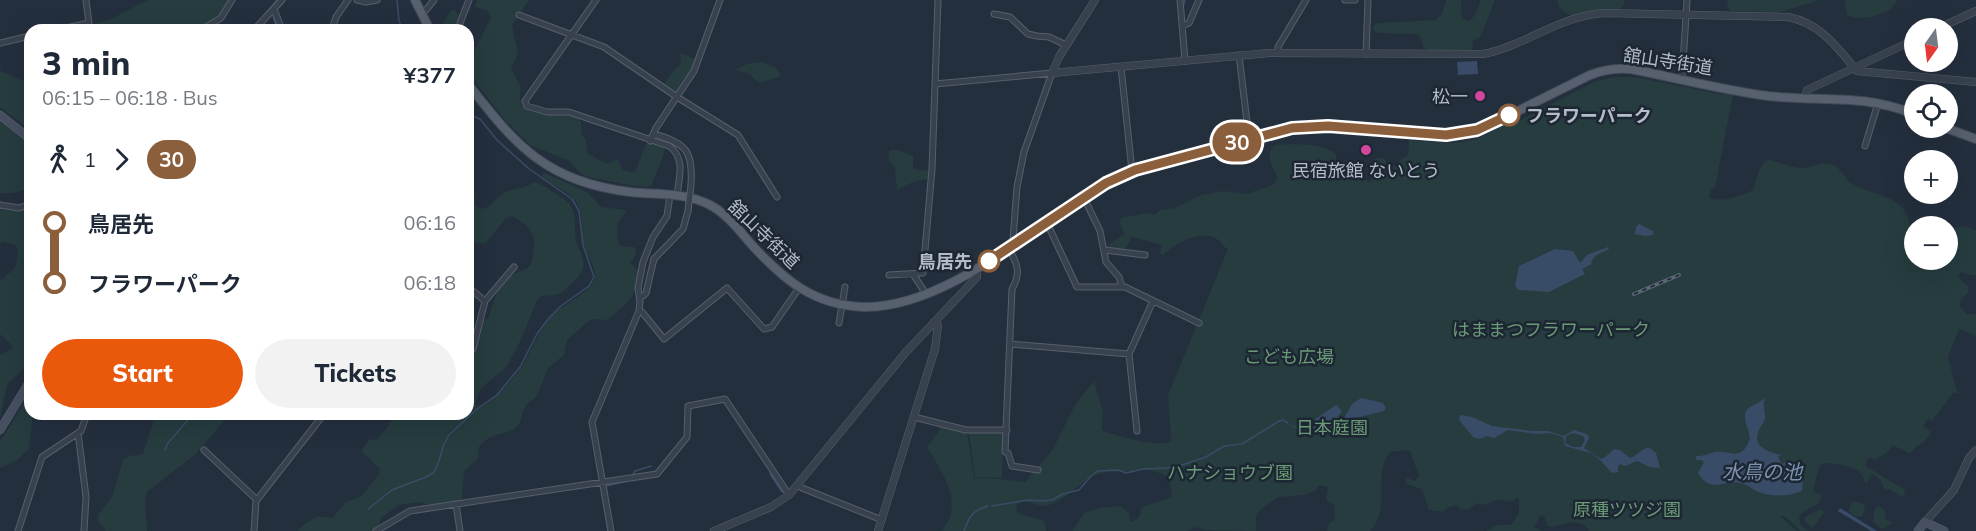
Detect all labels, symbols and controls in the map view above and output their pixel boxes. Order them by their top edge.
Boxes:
north arrow [1904,18,1958,72]
map controls [1904,18,1958,270]
text: 3 min [42,42,130,83]
street label: 舘山寺街道 [1622,43,1714,79]
text: ¥377 [403,61,456,89]
button: locate [1904,84,1958,138]
text: 06:15 – 06:18 · Bus [42,85,218,110]
place label: 松一 [1432,85,1468,108]
marker: 松一 [1473,89,1487,103]
marker: フラワーパーク [1498,104,1520,126]
place label: フラワーパーク [1526,104,1652,127]
line badge: 30 [1210,122,1264,162]
text: 30 [1224,129,1250,155]
icon: walk [42,143,75,176]
icon: forward [105,143,138,176]
marker: 民宿旅館 ないとう [1359,143,1373,157]
text: 30 [159,146,184,172]
text: 1 [84,147,96,172]
button: + [1904,150,1958,204]
place label: 民宿旅館 ないとう [1292,159,1440,182]
street label: 舘山寺街道 [724,194,804,274]
text: 鳥居先 [88,210,154,238]
text: 06:16 [403,210,456,235]
button: − [1904,216,1958,270]
place label: 鳥居先 [918,250,972,273]
marker: 鳥居先 [978,250,1000,272]
text: フラワーパーク [88,270,242,298]
text: 06:18 [403,270,456,295]
park label: はままつフラワーパーク [1452,318,1650,341]
button: Start [42,339,243,408]
button: Tickets [255,339,456,408]
park label: こども広場 [1244,345,1334,368]
park label: 日本庭園 [1296,416,1368,439]
water label: 水鳥の池 [1722,459,1804,484]
park label: ハナショウブ園 [1167,461,1293,484]
park label: 原種ツツジ園 [1573,498,1681,521]

